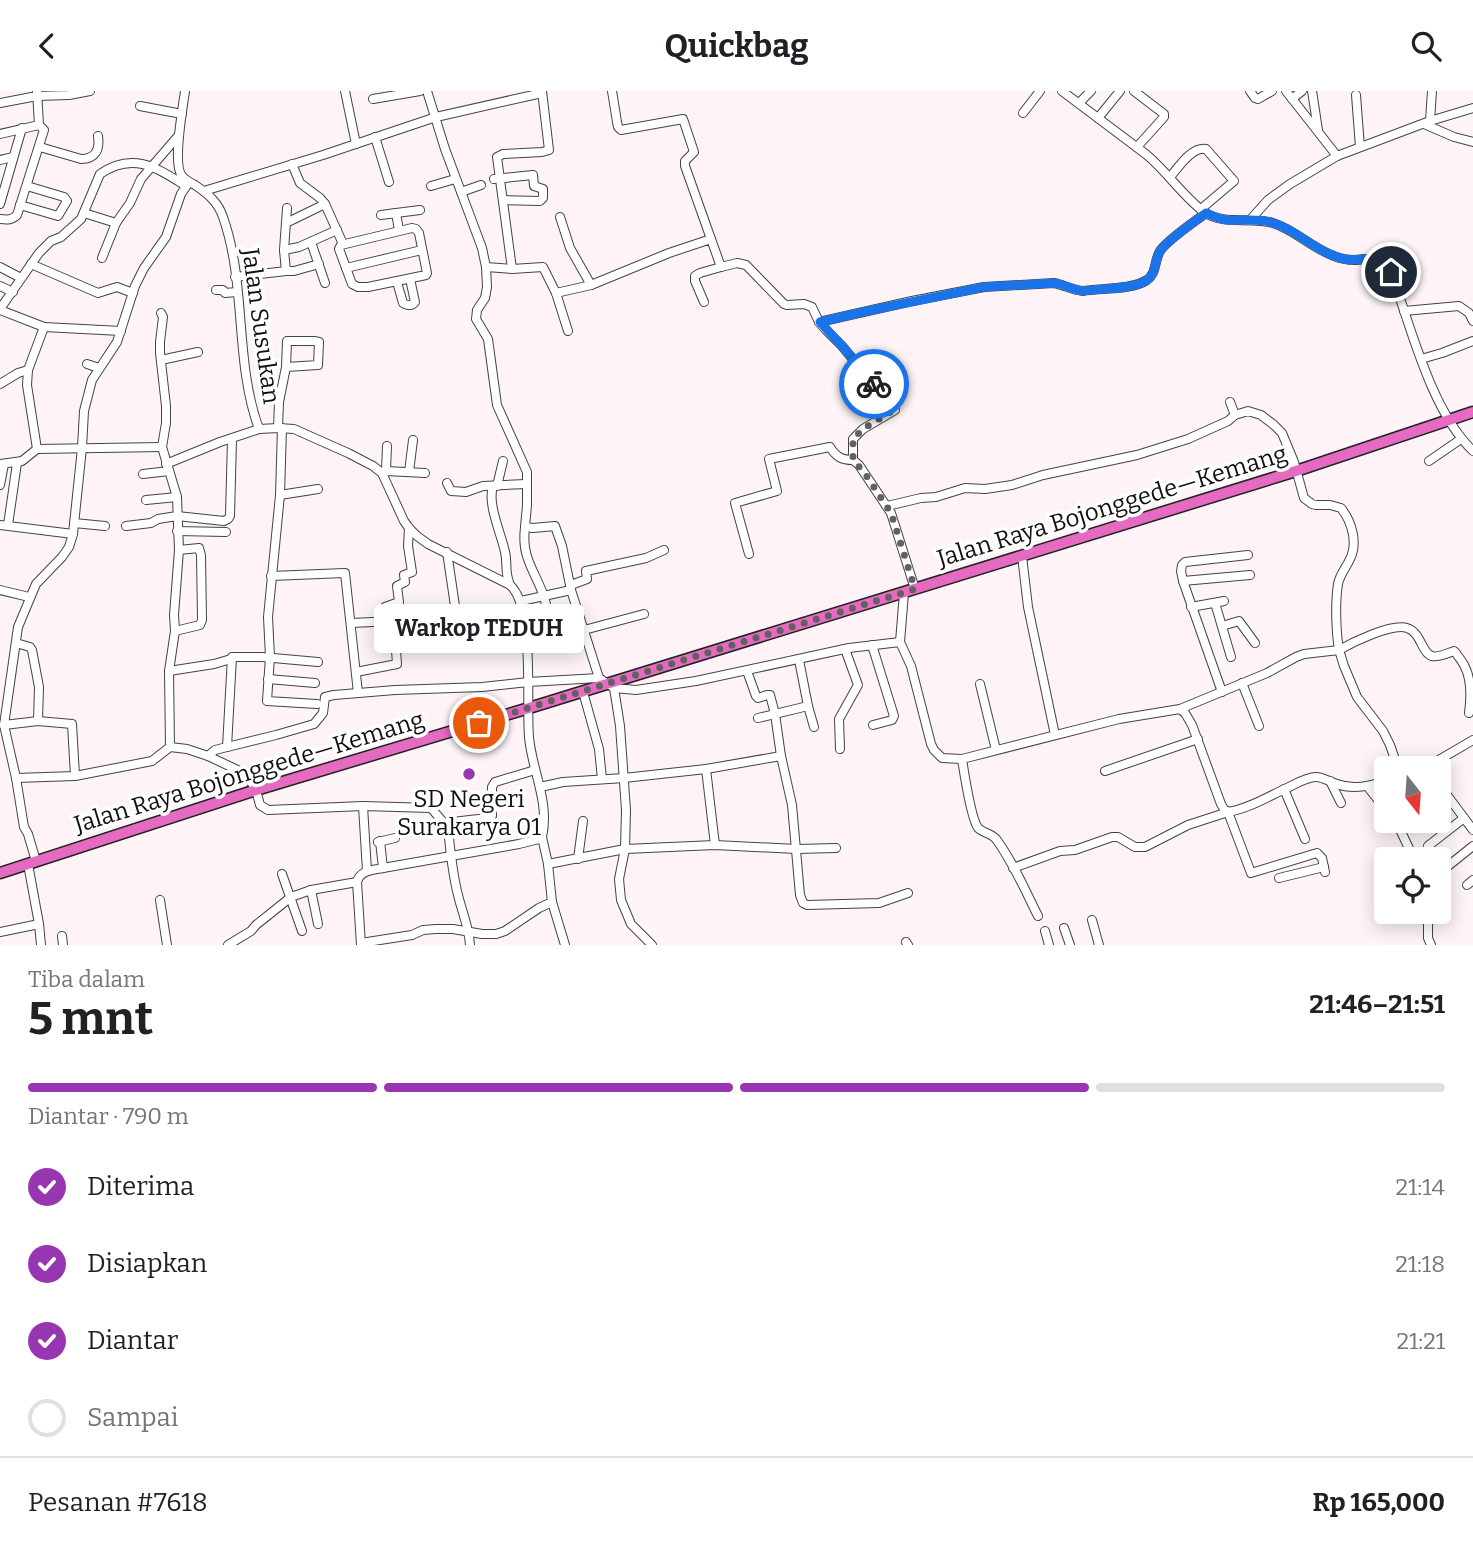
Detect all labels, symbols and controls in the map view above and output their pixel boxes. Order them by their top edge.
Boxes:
icon: back [28,27,66,65]
text: Quickbag [664,27,809,65]
icon: search [1407,27,1445,65]
pin [1361,242,1421,302]
street label: Jalan Susukan [236,245,286,406]
icon: home [1372,253,1410,291]
courier [839,349,909,419]
icon: bike [855,365,893,403]
street label: Jalan Raya Bojonggede—Kemang [933,439,1290,573]
callout: Warkop TEDUH [374,604,584,653]
text: Warkop TEDUH [395,614,563,642]
pin [449,693,509,753]
icon: bag [460,704,498,742]
street label: Jalan Raya Bojonggede—Kemang [70,705,427,839]
north arrow [1374,756,1451,833]
map controls [1374,756,1451,924]
marker: SD Negeri Surakarya 01 [461,766,477,782]
place label: SD Negeri Surakarya 01 [397,785,541,841]
button: locate [1374,847,1451,924]
text: Tiba dalam [28,965,145,993]
text: 21:46–21:51 [1309,989,1445,1020]
text: 5 mnt [28,991,153,1046]
text: Diantar · 790 m [28,1102,189,1130]
icon: check [28,1168,66,1206]
text: Diterima [87,1171,194,1202]
text: 21:14 [1396,1173,1445,1201]
icon: check [28,1245,66,1283]
text: Disiapkan [87,1248,207,1279]
text: 21:18 [1395,1250,1445,1278]
icon: check [28,1322,66,1360]
text: Diantar [87,1325,178,1356]
text: 21:21 [1396,1327,1445,1355]
text: Sampai [87,1402,179,1433]
text: Pesanan #7618 [28,1487,208,1518]
text: Rp 165,000 [1313,1487,1445,1518]

